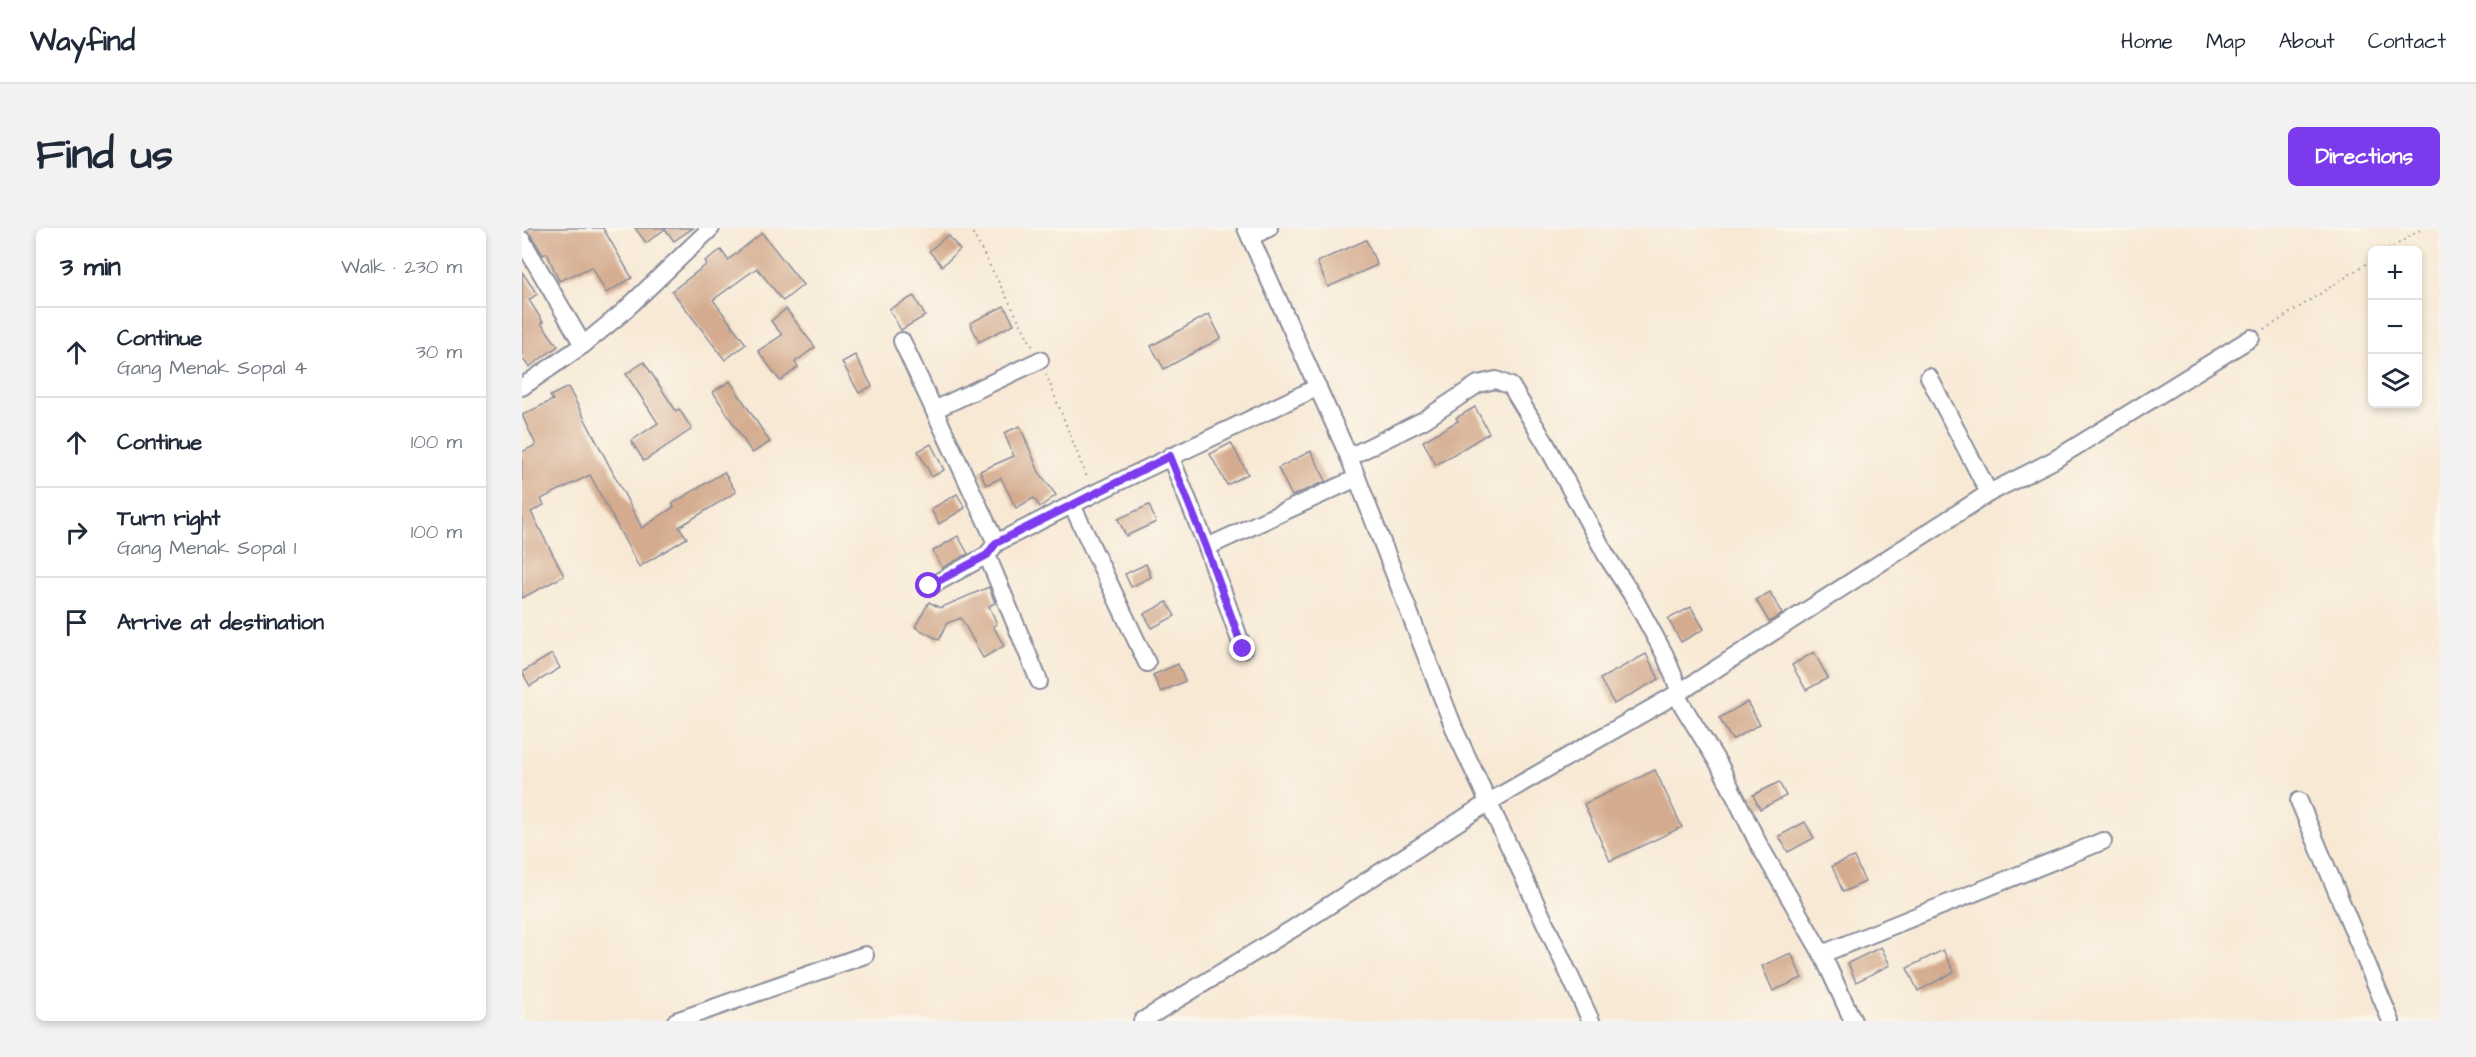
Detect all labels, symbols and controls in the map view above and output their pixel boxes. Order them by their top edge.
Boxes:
text: Wayfind [30,22,135,61]
text: Home [2121,27,2173,56]
text: Map [2206,27,2246,56]
text: About [2279,27,2335,56]
text: Contact [2368,27,2446,56]
text: Find us [36,127,173,185]
button: Directions [2288,127,2440,186]
map controls [2368,246,2422,408]
button: + [2368,246,2422,300]
text: 3 min [60,249,121,285]
text: Walk · 230 m [341,253,462,281]
button: − [2368,300,2422,354]
text: Continue [117,323,202,354]
icon: ahead [60,336,93,369]
text: 30 m [416,338,462,366]
text: Gang Menak Sopal 4 [117,354,307,382]
button: layers [2368,354,2422,408]
icon: ahead [60,426,93,459]
text: Continue [117,427,202,458]
text: 100 m [411,428,462,456]
text: Turn right [117,503,220,534]
icon: right [60,516,93,549]
text: 100 m [411,518,462,546]
text: Gang Menak Sopal 1 [117,534,296,562]
route start [915,572,941,598]
icon: arrive [60,606,93,639]
text: Arrive at destination [117,607,324,638]
route end [1229,635,1255,661]

